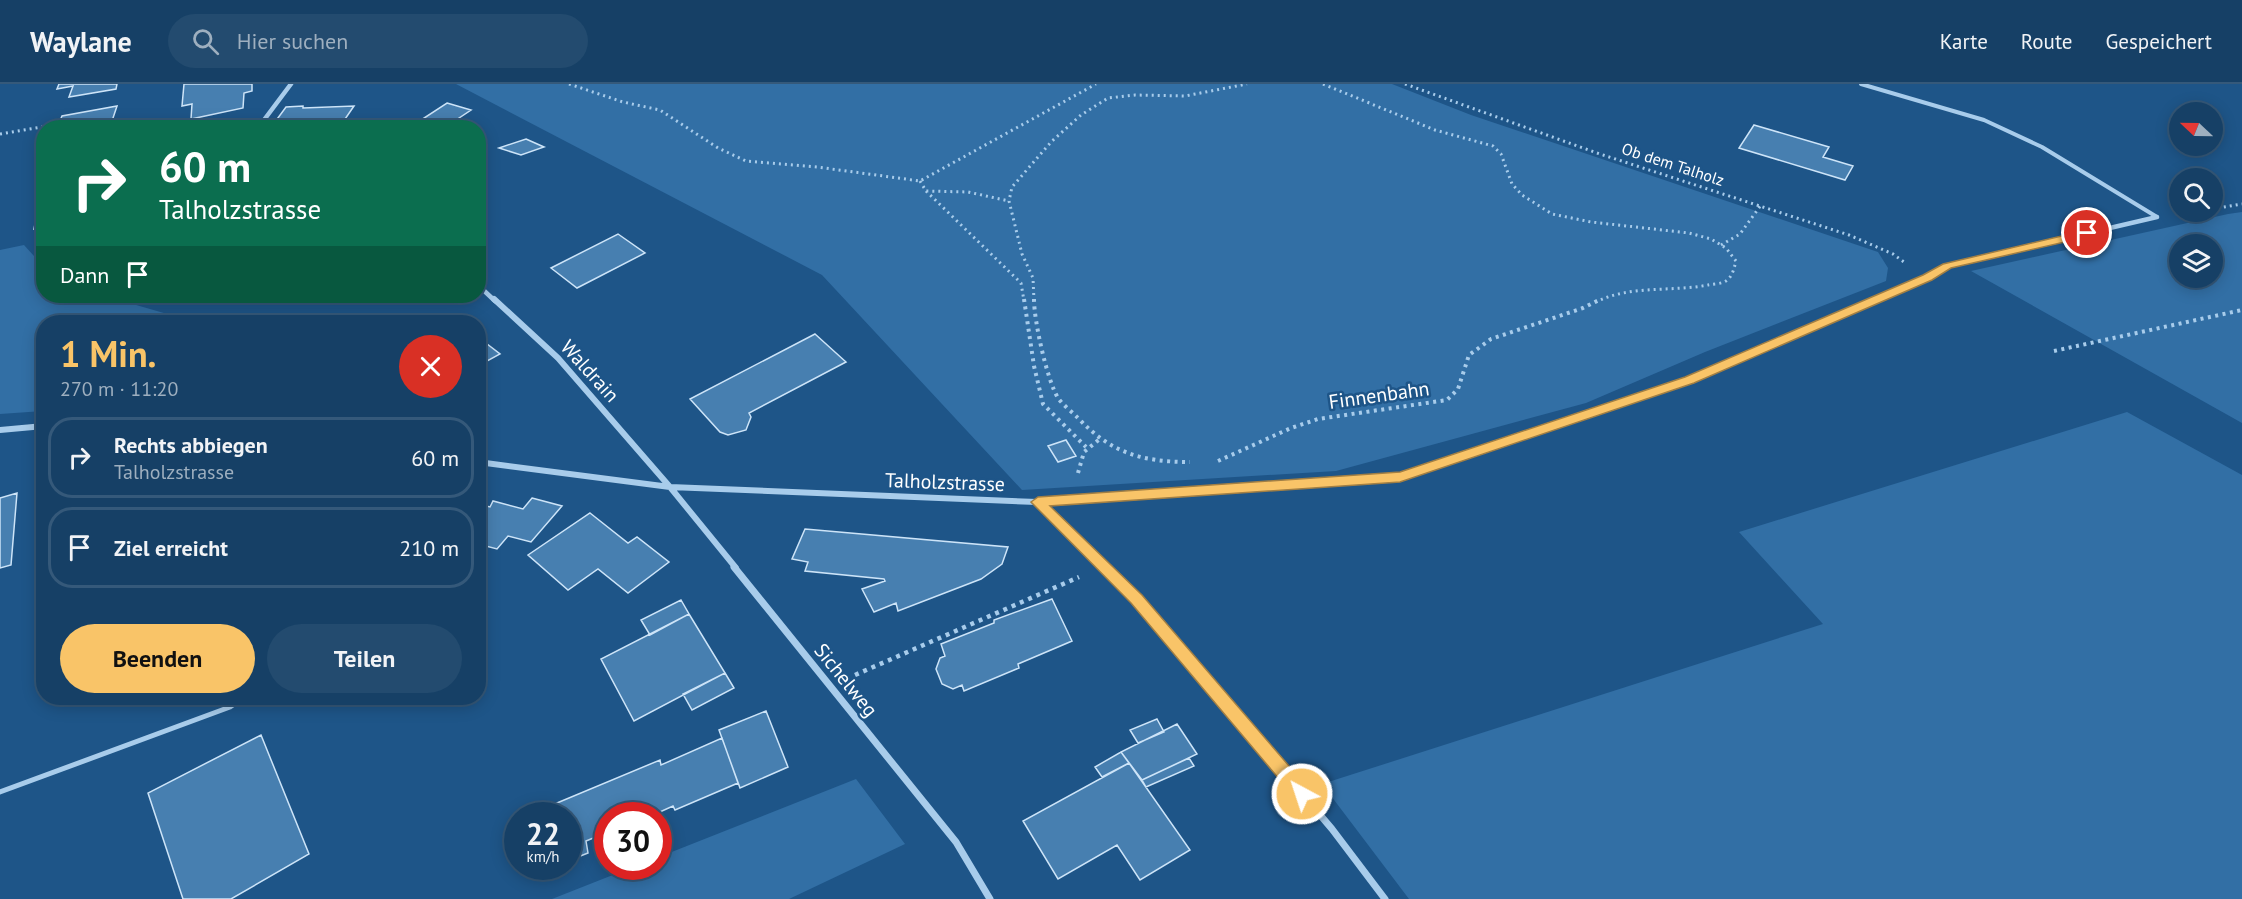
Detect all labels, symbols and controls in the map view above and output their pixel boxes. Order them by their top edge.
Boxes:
search box [168,14,588,68]
text: Waylane [30,23,132,60]
icon: search [189,25,222,58]
text: Hier suchen [237,27,348,55]
text: Karte [1940,28,1988,55]
text: Route [2021,28,2072,55]
text: Gespeichert [2105,28,2212,55]
north arrow [2169,102,2223,156]
map controls [2169,102,2223,288]
street label: Ob dem Talholz [1619,138,1727,190]
text: 60 m [159,139,251,194]
icon: right [60,144,138,222]
button: search [2169,168,2223,222]
text: Talholzstrasse [159,192,321,226]
pin [2061,207,2112,258]
icon: arrive [2070,216,2103,249]
button: layers [2169,234,2223,288]
icon: arrive [121,258,154,291]
text: Dann [60,261,109,289]
text: 1 Min. [60,330,156,377]
street label: Waldrain [555,334,625,408]
button: close [399,335,462,398]
street label: Finnenbahn [1327,375,1431,415]
text: 270 m · 11:20 [60,376,178,402]
text: Rechts abbiegen [114,431,268,459]
icon: right [63,441,96,474]
text: 60 m [411,444,459,472]
text: Talholzstrasse [114,459,234,485]
street label: Talholzstrasse [885,467,1005,497]
icon: arrive [63,531,96,564]
text: Ziel erreicht [114,534,228,562]
text: 210 m [399,534,459,562]
button: Beenden [60,624,255,693]
button: Teilen [267,624,462,693]
street label: Sichelweg [808,638,884,722]
position arrow [1270,762,1334,826]
speed limit sign: 30 [594,802,672,880]
text: 22 [526,814,560,853]
text: km/h [527,847,559,866]

